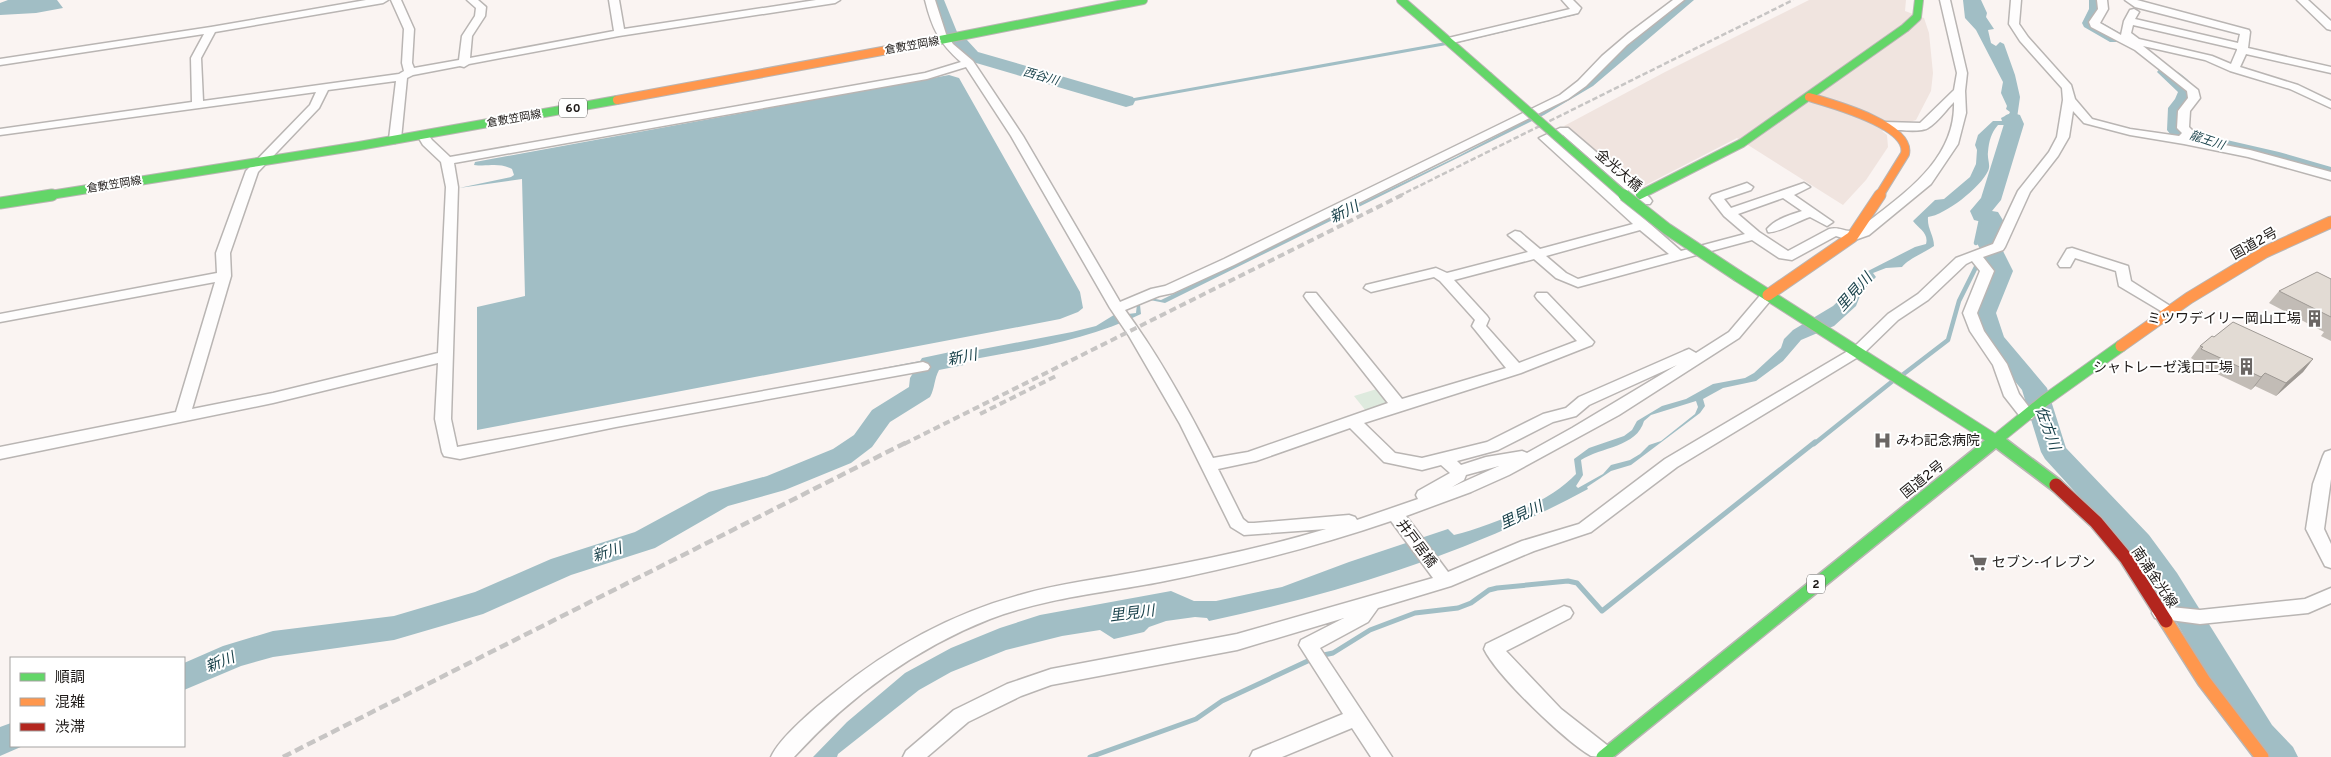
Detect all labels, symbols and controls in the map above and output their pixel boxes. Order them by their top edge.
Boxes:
street label: 倉敷笠岡線 [884,34,940,58]
water label: 西谷川 [1021,64,1062,90]
road number: 60 [559,99,587,118]
street label: 倉敷笠岡線 [486,107,542,131]
water label: 龍王川 [2187,128,2228,155]
street label: 金光大橋 [1591,146,1645,196]
street label: 倉敷笠岡線 [86,174,142,196]
water label: 新川 [1327,197,1364,228]
street label: 国道2号 [2228,225,2281,264]
water label: 里見川 [1833,268,1879,316]
building icon: ミツワデイリー岡山工場 [2305,308,2325,328]
place label: ミツワデイリー岡山工場 [2147,311,2301,328]
water label: 新川 [946,346,981,371]
building icon: シャトレーゼ浅口工場 [2237,357,2257,377]
place label: シャトレーゼ浅口工場 [2093,359,2233,377]
water label: 佐方川 [2030,404,2064,455]
hospital icon: みわ記念病院 [1872,430,1892,450]
place label: みわ記念病院 [1896,433,1980,450]
street label: 国道2号 [1898,458,1948,503]
water label: 里見川 [1497,497,1548,534]
street label: 井戸居橋 [1392,516,1440,571]
water label: 新川 [590,539,627,567]
street label: 南浦金光線 [2127,544,2180,612]
supermarket icon: セブン-イレブン [1968,552,1988,572]
place label: セブン-イレブン [1992,554,2096,572]
road number: 2 [1807,574,1825,594]
water label: 里見川 [1109,602,1158,627]
water label: 新川 [203,648,240,678]
legend [10,657,185,747]
text: 順調 [55,669,85,688]
text: 混雑 [55,694,85,713]
text: 渋滞 [55,719,85,738]

